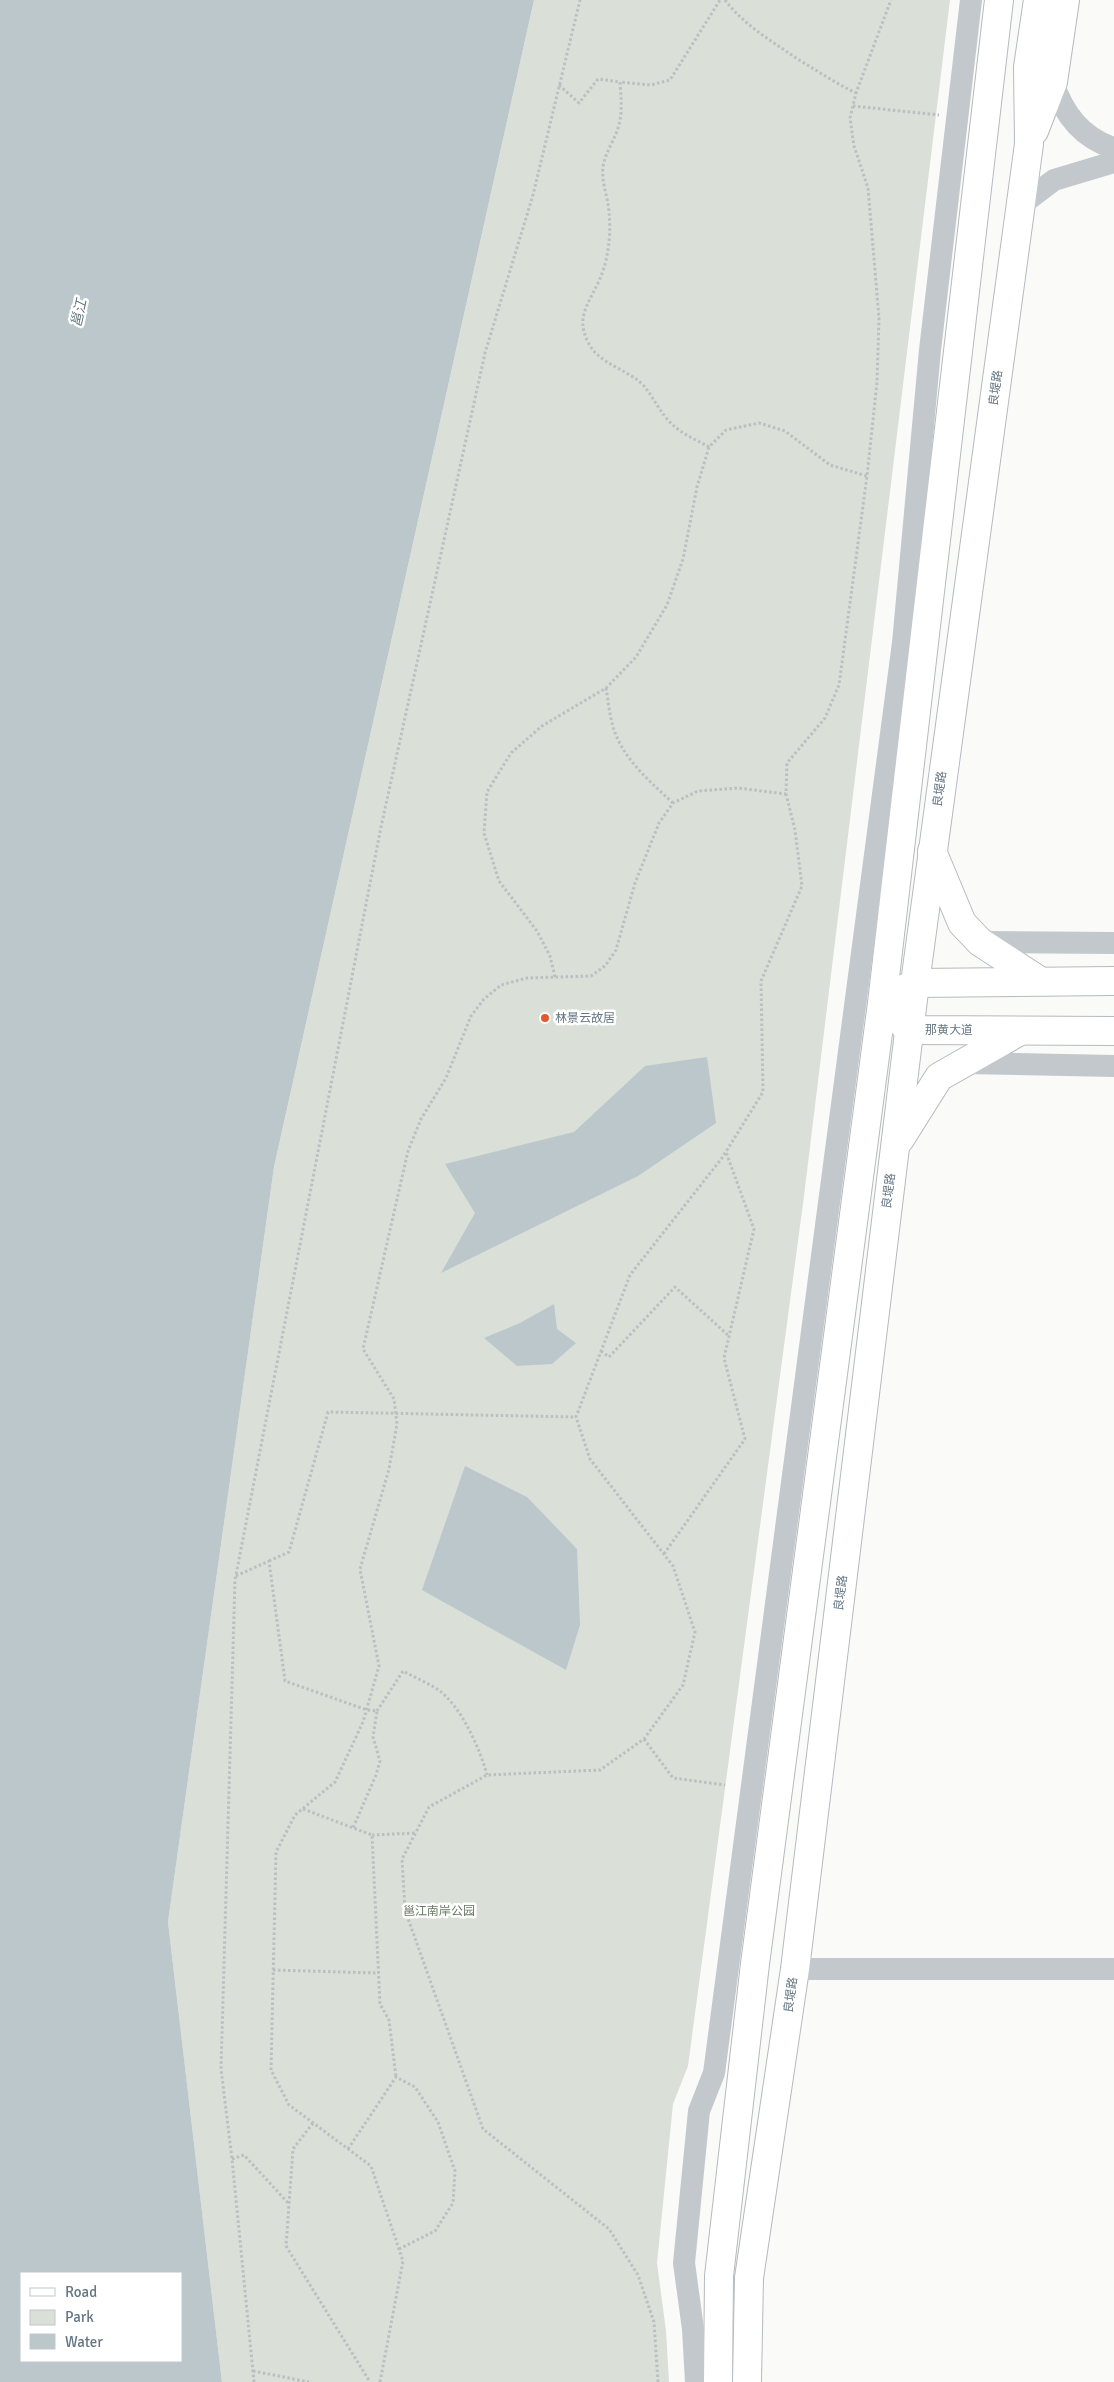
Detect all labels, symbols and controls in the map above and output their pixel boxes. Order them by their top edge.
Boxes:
water label: 邕江 [68,296,91,328]
street label: 良堤路 [986,369,1006,407]
street label: 良堤路 [930,770,950,808]
place label: 林景云故居 [555,1011,615,1026]
marker: 林景云故居 [539,1012,551,1024]
street label: 那黄大道 [925,1023,973,1038]
street label: 良堤路 [879,1172,899,1210]
street label: 良堤路 [831,1574,851,1612]
park label: 邕江南岸公园 [403,1904,475,1919]
street label: 良堤路 [781,1976,801,2014]
legend [20,2272,182,2362]
text: Road [65,2283,97,2301]
text: Park [65,2308,94,2326]
text: Water [65,2333,103,2351]

